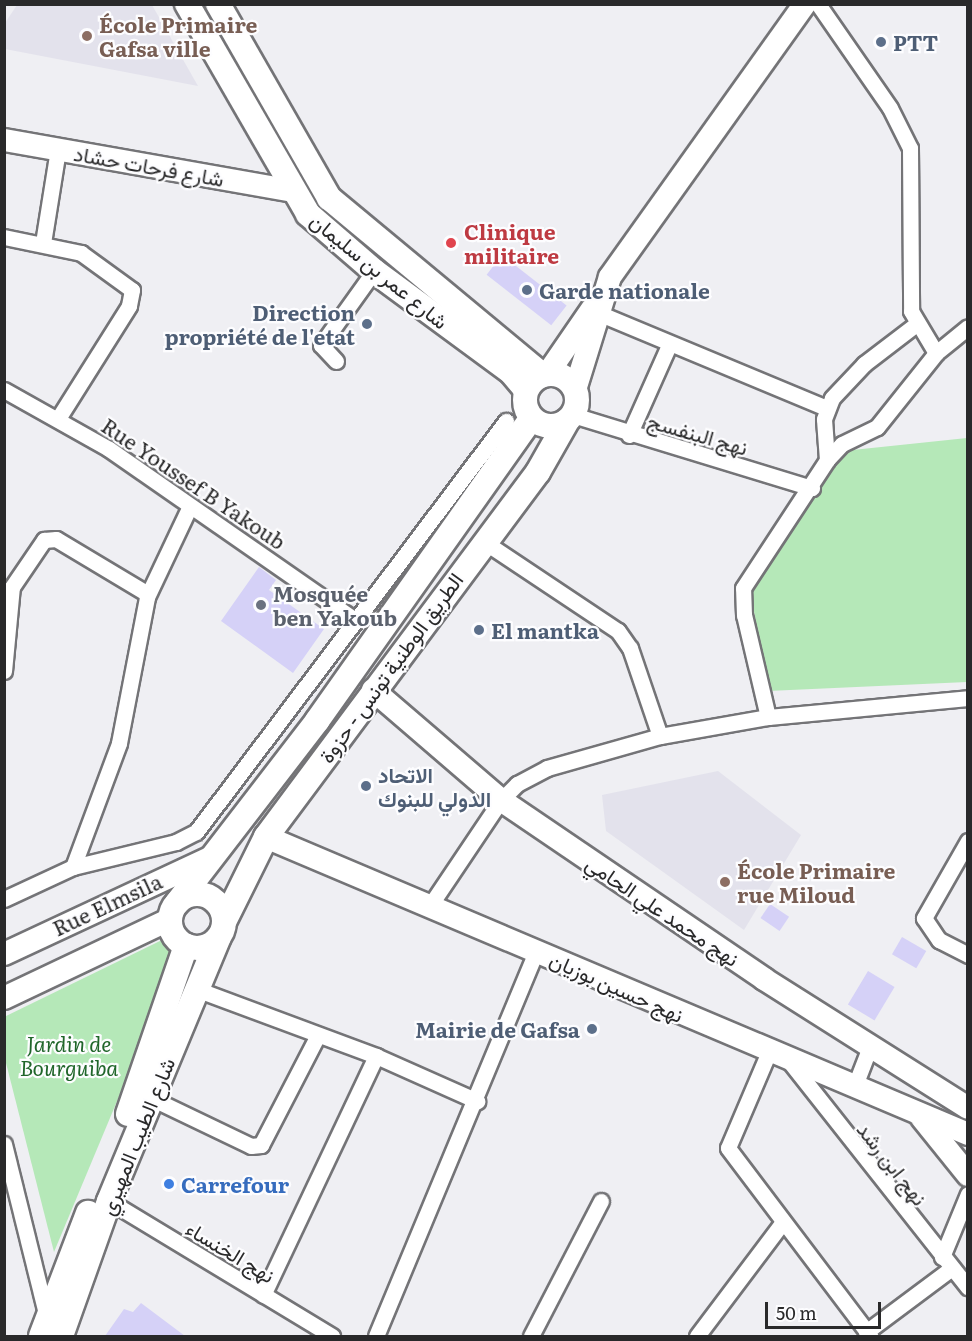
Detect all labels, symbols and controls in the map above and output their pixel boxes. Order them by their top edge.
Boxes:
place label: École Primaire Gafsa ville [99,11,257,61]
marker: École Primaire Gafsa ville [80,29,94,43]
place label: PTT [893,29,938,55]
marker: PTT [874,35,888,49]
street label: شارع فرحات حشاد [72,139,226,191]
street label: شارع عمر بن سليمان [306,207,454,333]
place label: Clinique militaire [464,218,559,268]
marker: Clinique militaire [442,234,460,252]
place label: Garde nationale [539,277,710,303]
marker: Garde nationale [520,283,534,297]
place label: Direction propriété de l'etat [165,299,355,349]
marker: Direction propriété de l'etat [360,317,374,331]
street label: نهج البنفسج [645,407,751,459]
street label: Rue Youssef B Yakoub [97,412,291,554]
street label: الطريق الوطنية تونس - حزوة [313,567,467,767]
place label: Mosquée ben Yakoub [273,580,397,630]
marker: Mosquée ben Yakoub [254,598,268,612]
place label: El mantka [491,617,599,643]
marker: El mantka [472,623,486,637]
place label: الاتحاد الدولي للبنوك [378,761,491,811]
marker: الاتحاد الدولي للبنوك [359,779,373,793]
street label: نهج محمد علي الحامي [582,849,744,971]
place label: École Primaire rue Miloud [737,857,895,907]
street label: Rue Elmsila [48,868,166,940]
marker: École Primaire rue Miloud [718,875,732,889]
street label: نهج حسين بوزيان [546,945,688,1027]
place label: Mairie de Gafsa [415,1016,580,1042]
marker: Mairie de Gafsa [585,1022,599,1036]
park label: Jardin de Bourguiba [20,1030,118,1080]
street label: شارع الطيب المهيري [93,1054,179,1218]
street label: نهج ابن رشد [853,1116,933,1210]
place label: Carrefour [181,1171,289,1197]
marker: Carrefour [162,1177,176,1191]
street label: نهج الخنساء [182,1215,280,1287]
scale bar [768,1290,884,1328]
text: 50 m [776,1299,817,1326]

